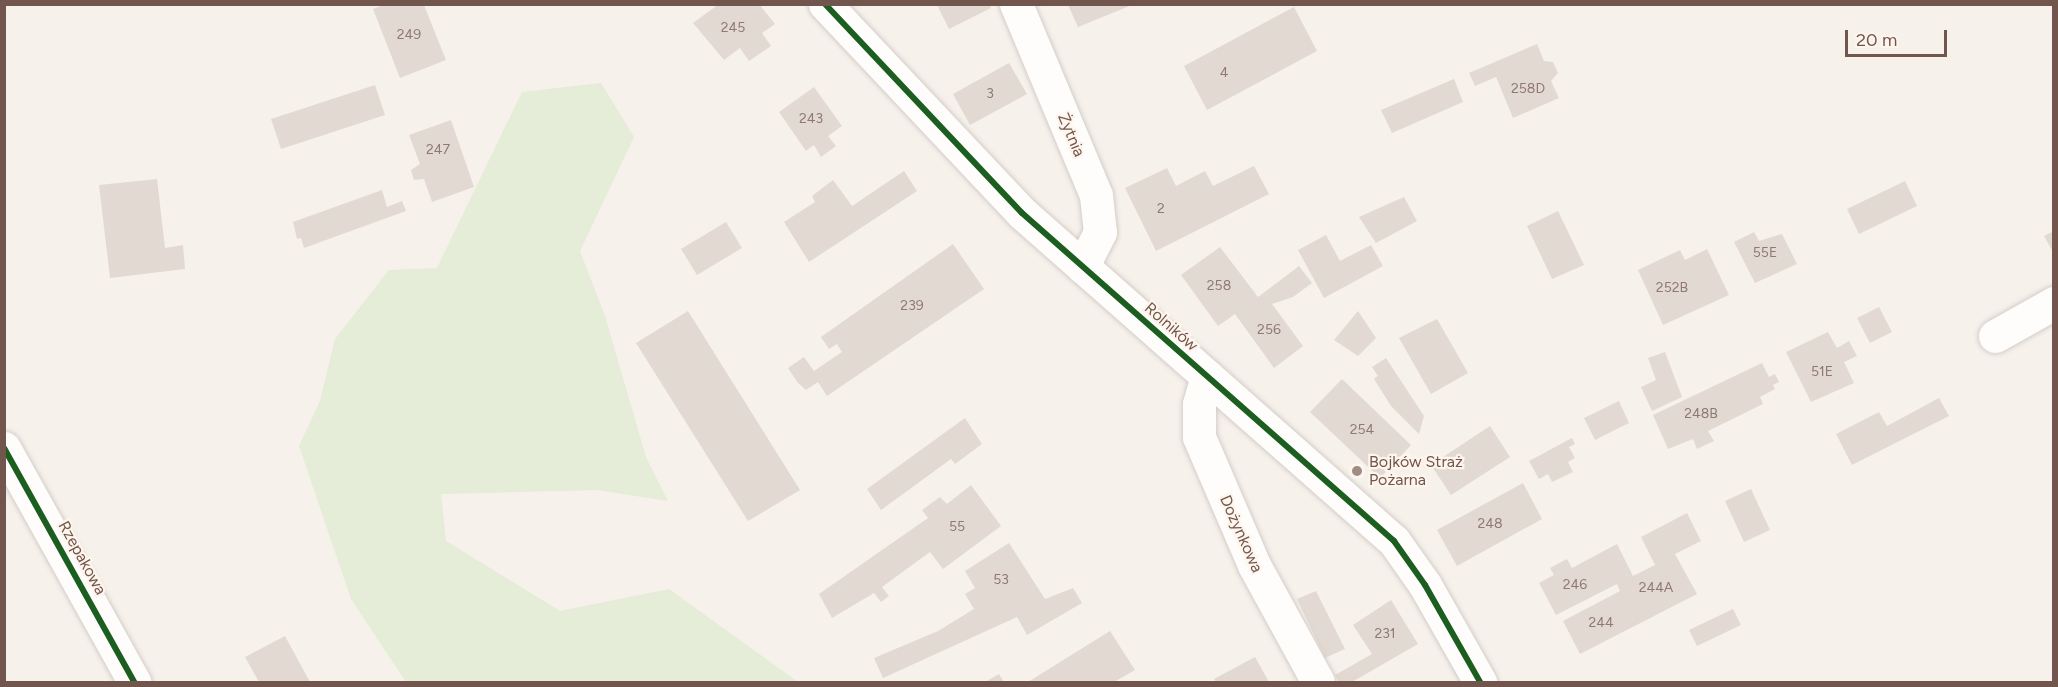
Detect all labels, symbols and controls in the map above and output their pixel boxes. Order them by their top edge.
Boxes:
scale bar [1848,18,1950,56]
house number: 245 [721,20,745,36]
house number: 249 [397,27,421,43]
text: 20 m [1856,29,1897,51]
house number: 4 [1220,65,1228,81]
house number: 258D [1511,81,1545,97]
house number: 3 [986,86,994,102]
street label: Żytnia [1053,110,1089,160]
house number: 243 [799,111,823,127]
house number: 247 [426,142,450,158]
house number: 2 [1157,201,1165,217]
house number: 55E [1753,245,1777,261]
house number: 258 [1207,278,1231,294]
house number: 252B [1656,280,1688,296]
house number: 239 [900,298,924,314]
street label: Rolników [1140,299,1202,355]
house number: 256 [1257,322,1281,338]
house number: 51E [1811,364,1833,380]
house number: 248B [1684,406,1718,422]
house number: 254 [1350,422,1374,438]
place label: Bojków Straż Pożarna [1369,452,1463,490]
marker: Bojków Straż Pożarna [1350,464,1364,478]
street label: Dożynkowa [1215,492,1267,576]
house number: 248 [1477,516,1503,532]
street label: Rzepakowa [54,518,110,598]
house number: 55 [949,519,965,535]
house number: 53 [993,572,1009,588]
house number: 246 [1563,577,1587,593]
house number: 244A [1639,580,1673,596]
house number: 244 [1588,615,1614,631]
house number: 231 [1374,626,1396,642]

